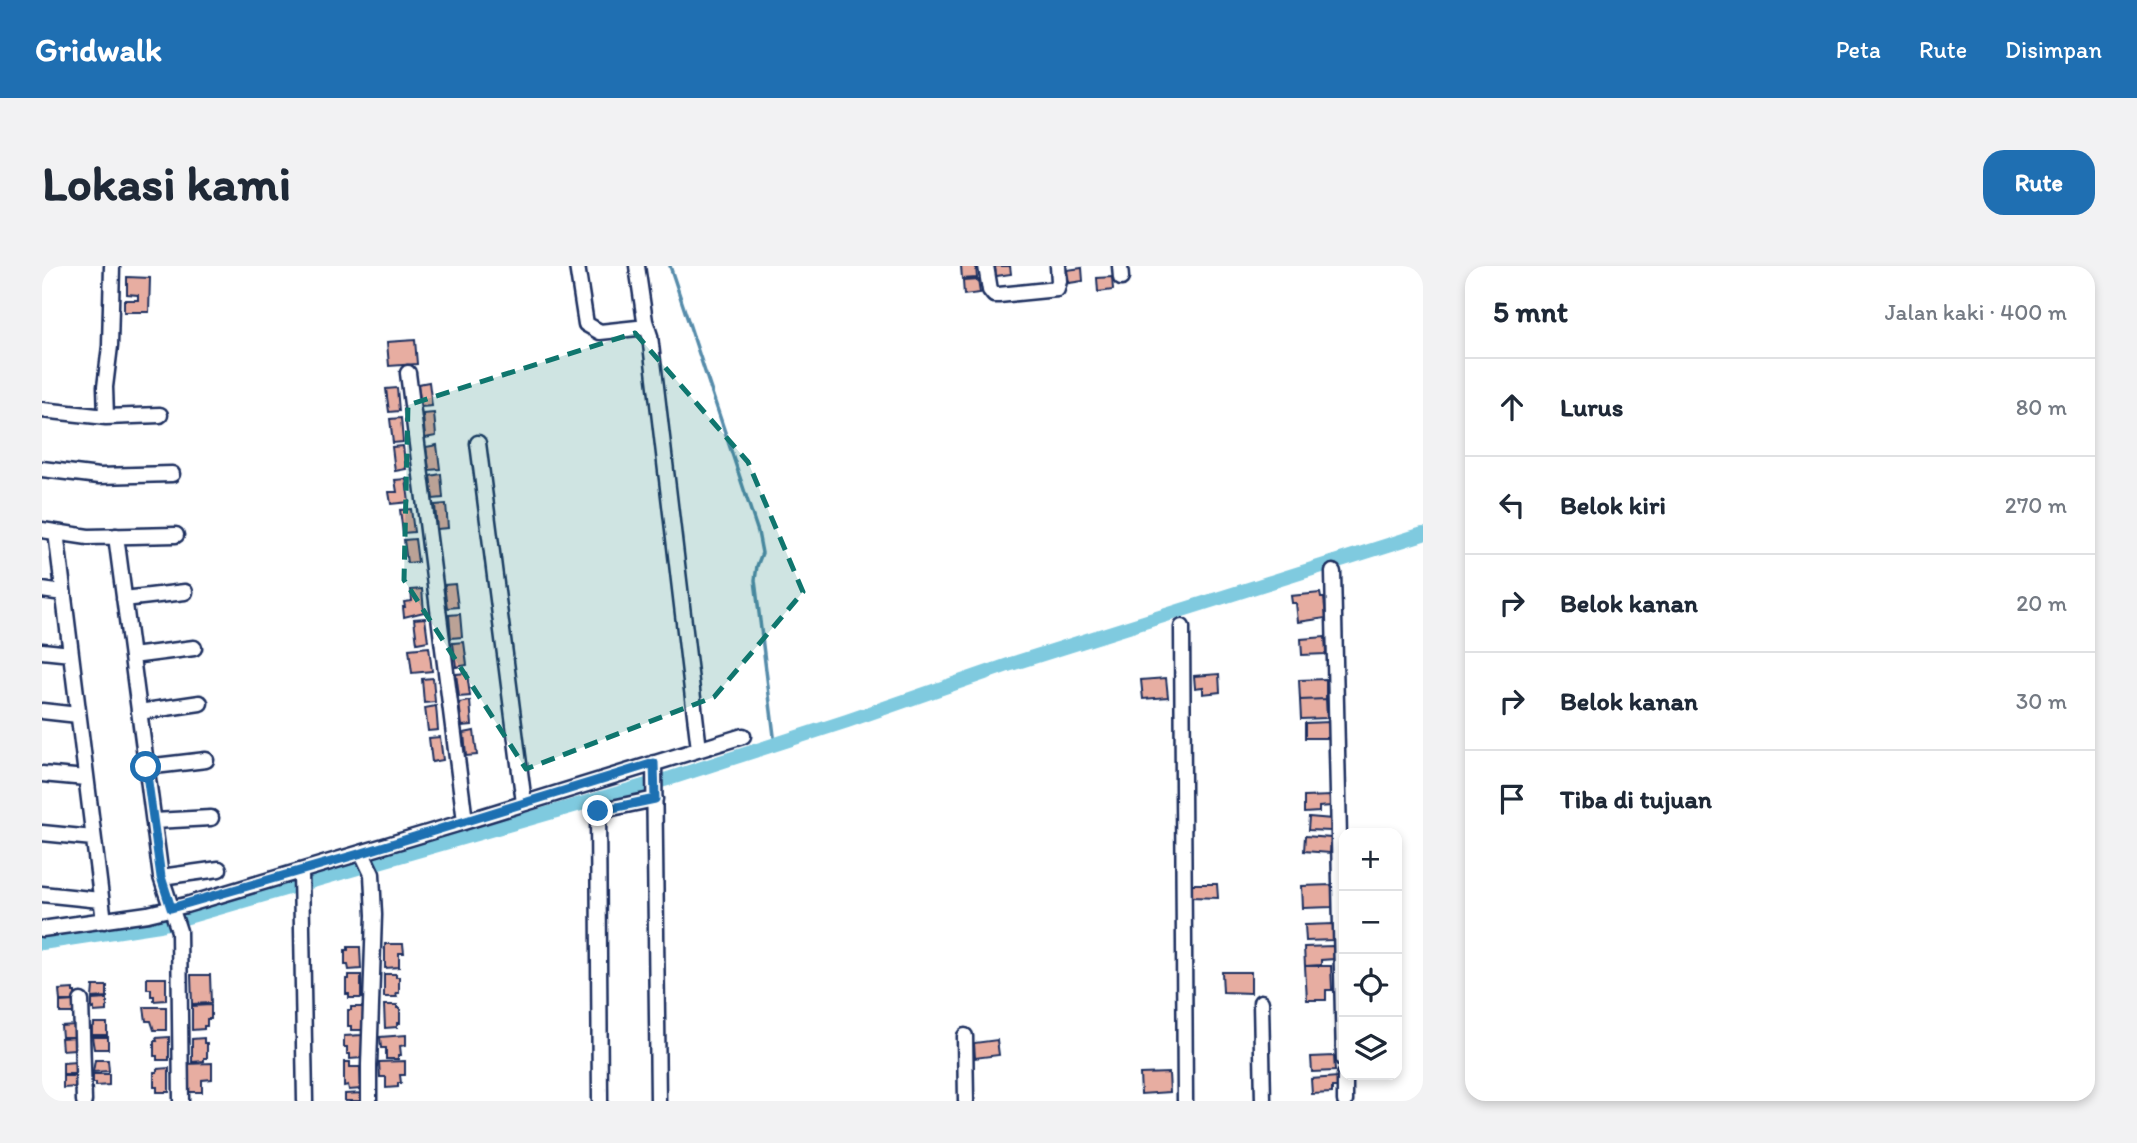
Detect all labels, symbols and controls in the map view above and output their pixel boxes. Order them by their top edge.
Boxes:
text: Gridwalk [35,30,162,69]
text: Peta [1836,35,1881,64]
text: Rute [1919,35,1967,64]
text: Disimpan [2005,35,2102,64]
button: Rute [1983,150,2095,215]
text: Lokasi kami [42,153,291,212]
text: 5 mnt [1493,293,1568,330]
text: Jalan kaki · 400 m [1885,298,2067,326]
icon: ahead [1493,388,1531,426]
text: Lurus [1560,391,1623,423]
text: 80 m [2016,393,2067,421]
icon: left [1493,486,1531,524]
text: Belok kiri [1560,489,1666,521]
text: 270 m [2005,491,2067,519]
icon: right [1493,584,1531,622]
text: Belok kanan [1560,587,1698,619]
text: 20 m [2016,589,2067,617]
icon: right [1493,682,1531,720]
text: Belok kanan [1560,685,1698,717]
text: 30 m [2016,687,2067,715]
route start [130,751,161,782]
icon: arrive [1493,780,1531,818]
text: Tiba di tujuan [1560,783,1712,815]
route end [582,795,613,826]
map controls [1339,828,1402,1080]
button: + [1339,828,1402,891]
button: − [1339,891,1402,954]
button: locate [1339,954,1402,1017]
button: layers [1339,1017,1402,1080]

